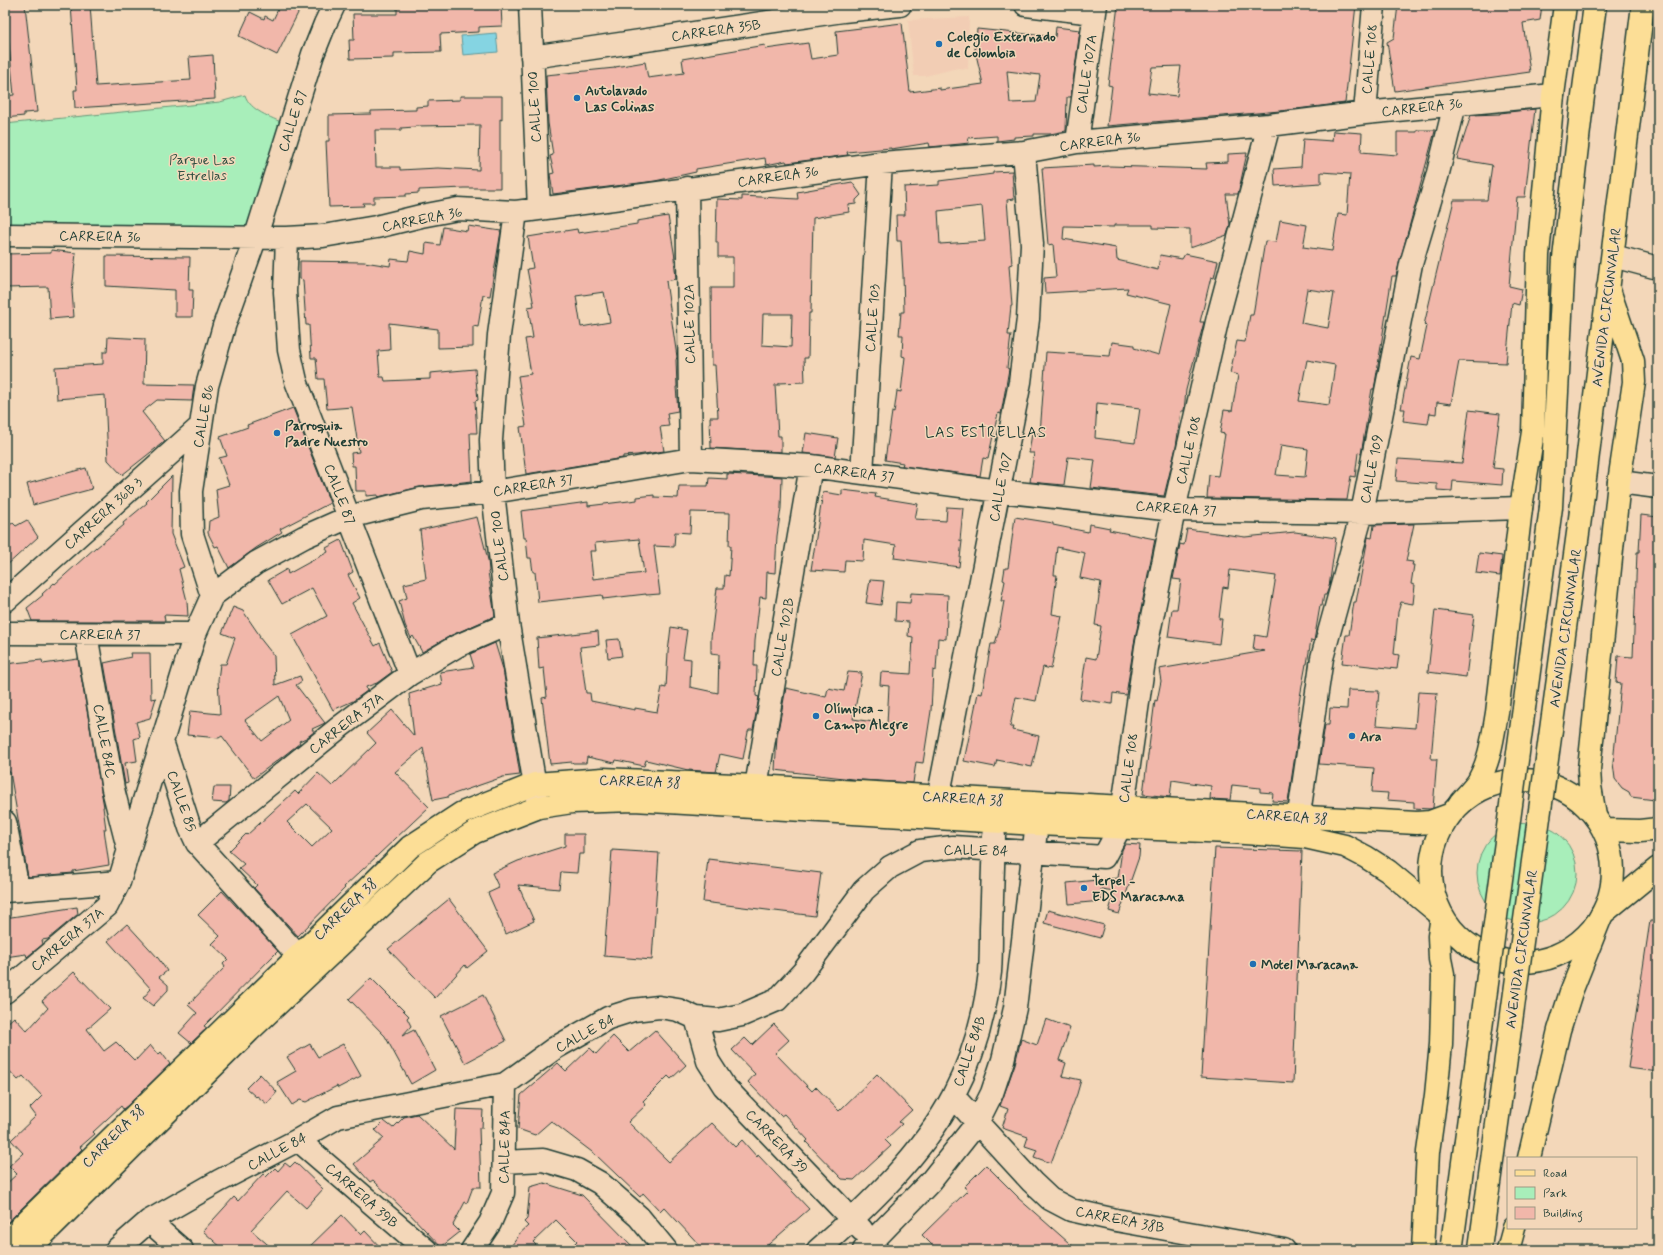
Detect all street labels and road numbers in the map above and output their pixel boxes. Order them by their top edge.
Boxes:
street label: CARRERA 35B [670,16,762,46]
street label: CALLE 108 [1358,23,1382,95]
street label: CALLE 107A [1073,33,1101,115]
street label: CALLE 100 [524,71,546,143]
street label: CALLE 87 [275,88,311,154]
street label: CARRERA 36 [1381,95,1464,121]
street label: CARRERA 36 [1058,128,1142,156]
street label: CARRERA 36 [736,162,820,192]
street label: CARRERA 36 [380,203,464,237]
street label: AVENIDA CIRCUNVALAR [1588,226,1626,388]
street label: CARRERA 36 [59,227,141,247]
street label: CALLE 103 [862,283,884,353]
street label: CALLE 102A [680,284,700,364]
street label: CALLE 86 [190,383,218,449]
street label: CALLE 108 [1172,414,1206,486]
street label: CALLE 109 [1356,433,1388,505]
street label: CALLE 107 [985,451,1017,524]
street label: CARRERA 37 [813,459,895,487]
street label: CALLE 87 [319,462,359,527]
street label: CARRERA 37 [492,471,575,501]
street label: CARRERA 36B 3 [60,473,147,554]
street label: CARRERA 37 [1135,497,1217,521]
street label: CALLE 100 [487,509,513,582]
street label: AVENIDA CIRCUNVALAR [1546,547,1586,709]
street label: CALLE 102B [767,596,799,678]
street label: CARRERA 37 [60,626,140,644]
street label: CARRERA 37A [306,689,388,759]
street label: CALLE 84C [89,703,119,780]
street label: CALLE 108 [1115,732,1143,804]
street label: CALLE 85 [162,768,200,834]
street label: CARRERA 38 [599,772,681,792]
street label: CARRERA 38 [922,788,1004,810]
street label: CARRERA 38 [1246,805,1328,829]
street label: CALLE 84 [943,841,1009,861]
street label: AVENIDA CIRCUNVALAR [1502,868,1542,1030]
street label: CARRERA 38 [310,875,381,945]
street label: CARRERA 37A [27,904,108,976]
street label: CALLE 84 [553,1010,619,1057]
street label: CALLE 84B [949,1013,990,1089]
street label: CARRERA 38 [78,1101,149,1172]
street label: CARRERA 39 [741,1106,811,1178]
street label: CALLE 84A [495,1110,515,1184]
street label: CALLE 84 [245,1128,311,1175]
street label: CARRERA 39B [321,1159,402,1233]
street label: CARRERA 38B [1074,1203,1166,1237]

